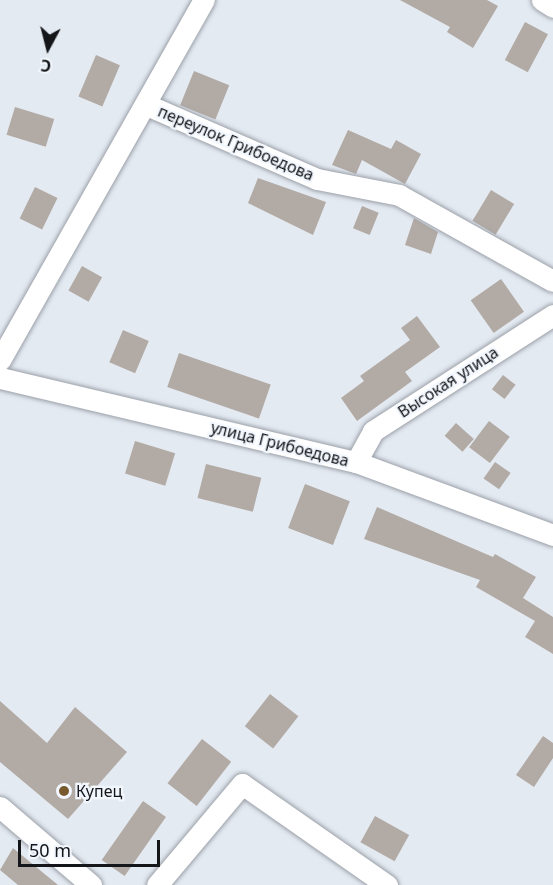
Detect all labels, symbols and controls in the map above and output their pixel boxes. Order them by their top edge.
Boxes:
north arrow [18,18,78,78]
text: С [39,54,52,77]
street label: переулок Грибоедова [155,101,317,185]
street label: Высокая улица [394,342,502,422]
street label: улица Грибоедова [209,418,351,470]
place label: Купец [76,781,122,801]
marker: Купец [57,784,71,798]
scale bar [21,828,164,866]
text: 50 m [29,838,71,862]

